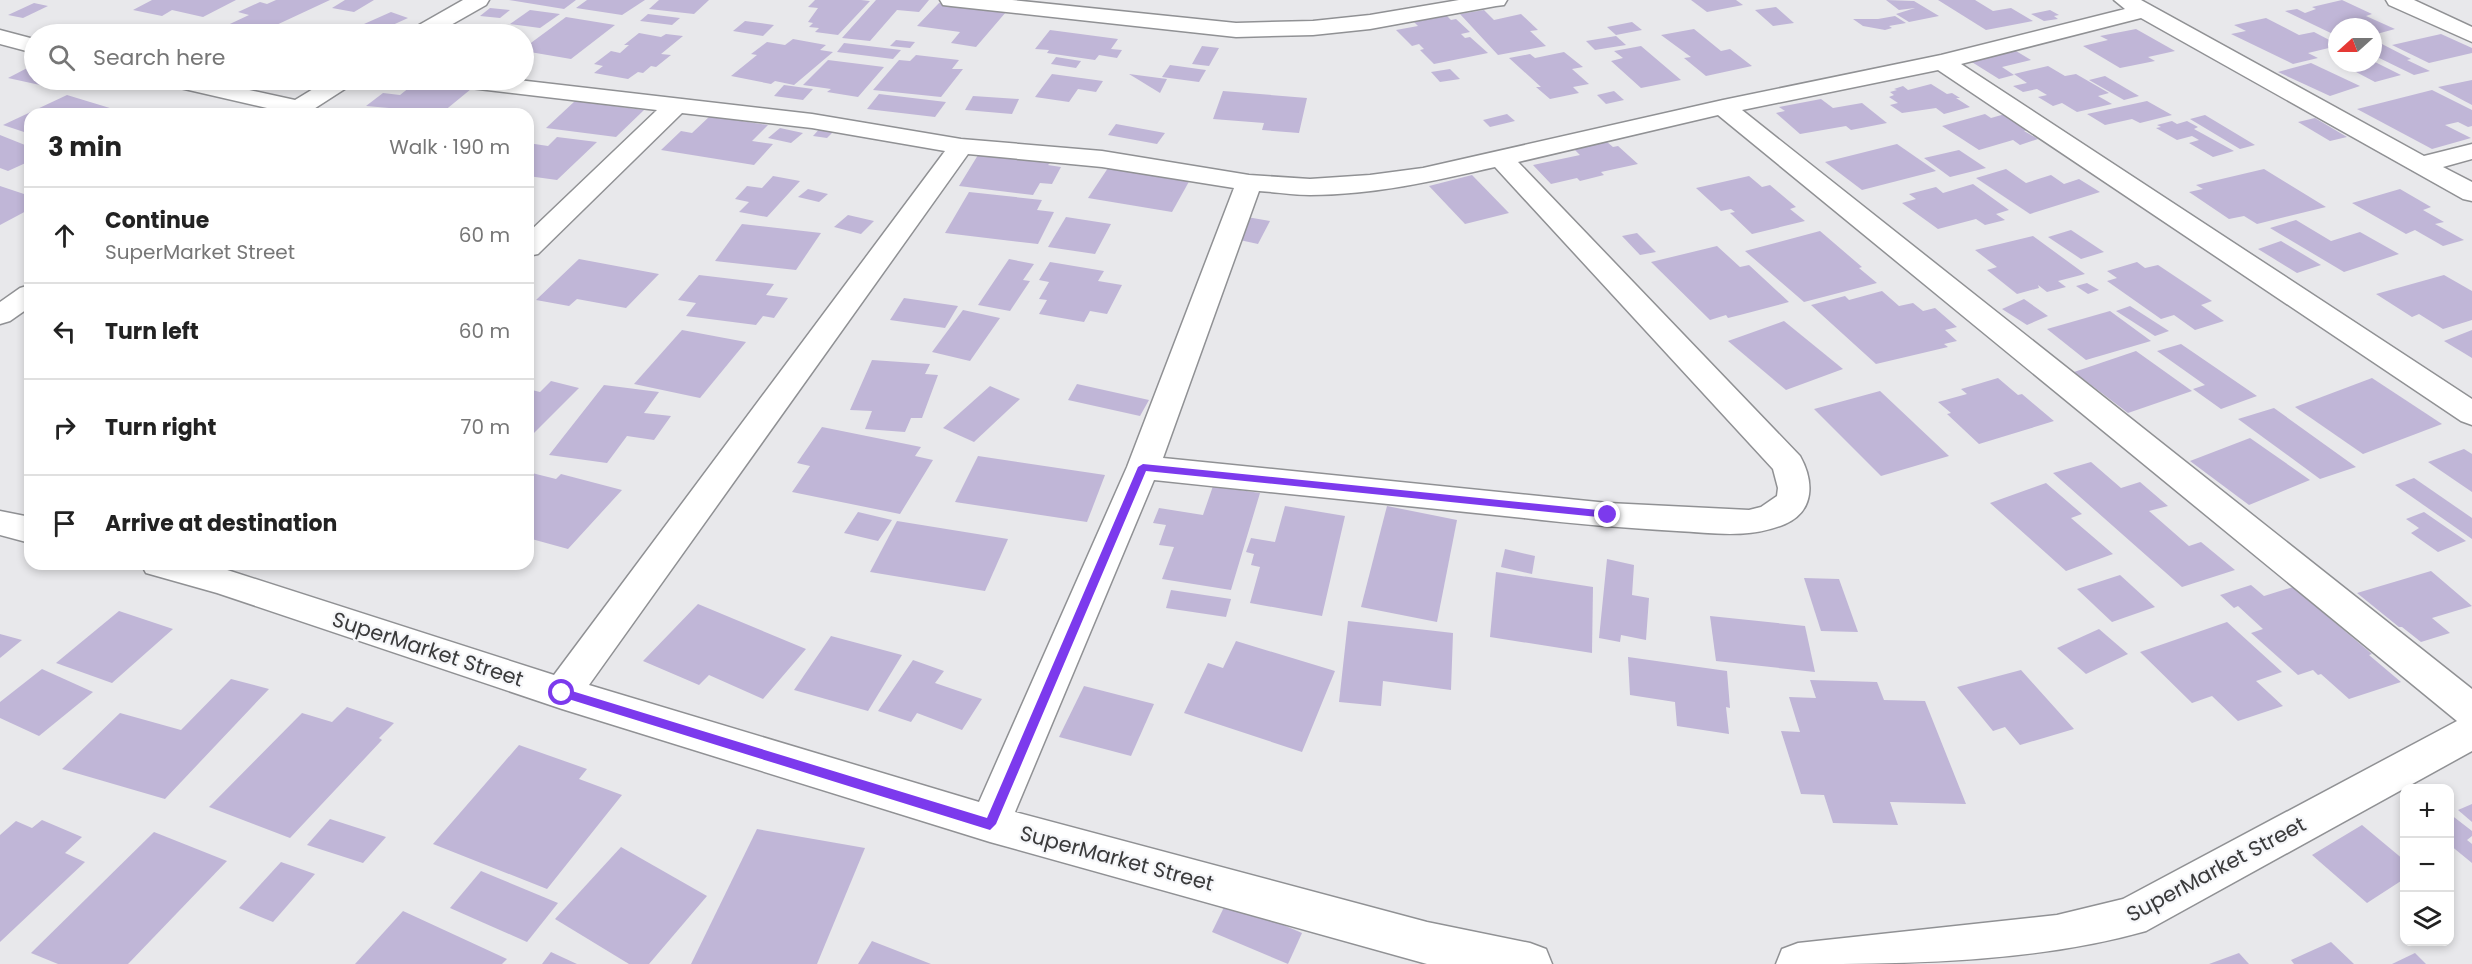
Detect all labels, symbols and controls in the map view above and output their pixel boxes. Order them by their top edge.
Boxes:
north arrow [2328,18,2382,72]
search box [24,24,534,90]
icon: search [45,41,78,74]
text: Search here [93,42,226,73]
text: 3 min [48,129,122,165]
text: Walk · 190 m [389,133,510,161]
text: Continue [105,205,209,236]
icon: ahead [48,219,81,252]
text: 60 m [459,221,510,249]
text: SuperMarket Street [105,238,295,266]
icon: left [48,315,81,348]
text: Turn left [105,316,199,347]
text: 60 m [459,317,510,345]
icon: right [48,411,81,444]
text: Turn right [105,412,216,443]
text: 70 m [461,413,510,441]
route end [1594,501,1620,527]
icon: arrive [48,507,81,540]
text: Arrive at destination [105,508,337,539]
street label: SuperMarket Street [329,604,527,694]
route start [548,679,574,705]
map controls [2400,784,2454,946]
button: + [2400,784,2454,838]
street label: SuperMarket Street [2121,809,2311,929]
street label: SuperMarket Street [1017,818,1217,898]
button: − [2400,838,2454,892]
button: layers [2400,892,2454,946]

